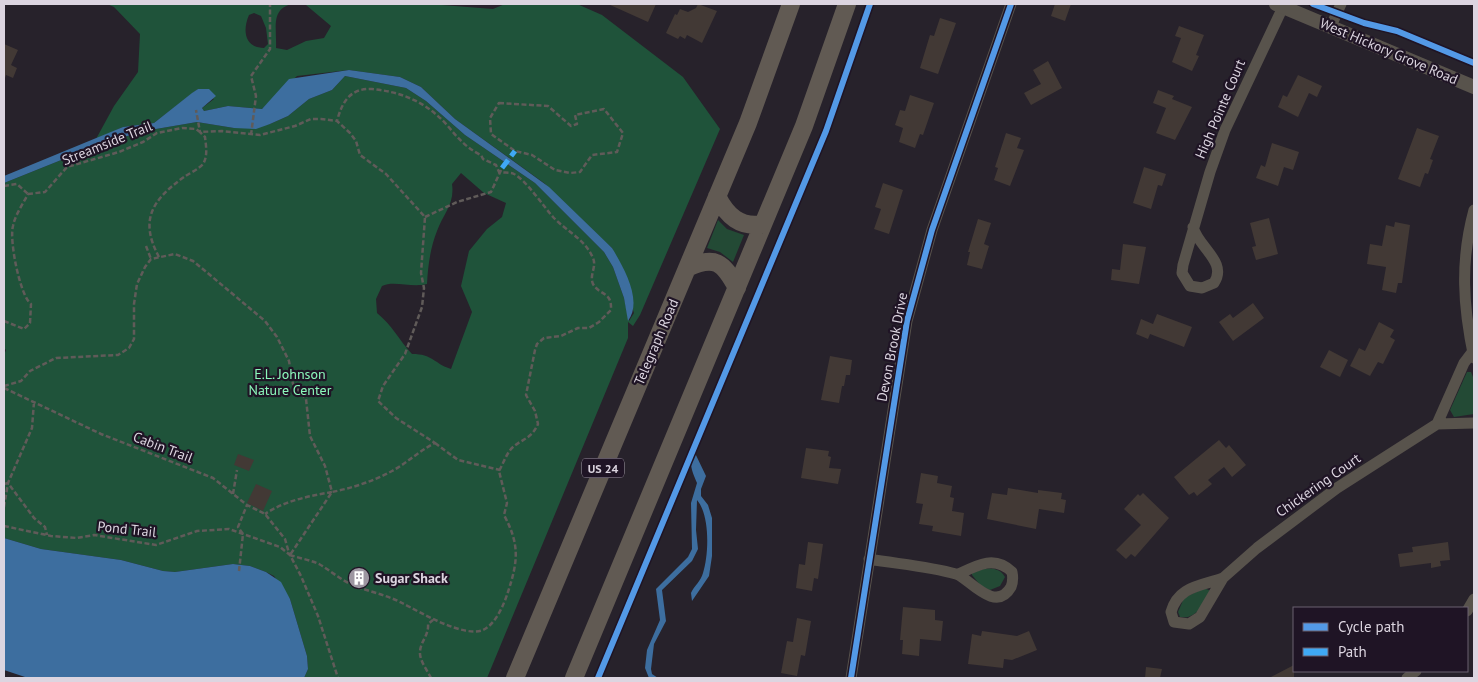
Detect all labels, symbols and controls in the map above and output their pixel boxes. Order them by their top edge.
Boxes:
street label: West Hickory Grove Road [1317,14,1461,88]
street label: High Pointe Court [1191,56,1249,161]
street label: Streamside Trail [59,117,155,169]
street label: Devon Brook Drive [873,291,911,403]
street label: Telegraph Road [630,296,682,388]
park label: E.L. Johnson Nature Center [248,365,332,399]
street label: Cabin Trail [130,427,196,467]
street label: Chickering Court [1272,449,1364,521]
road number: US 24 [582,458,624,478]
street label: Pond Trail [97,517,157,541]
building icon: Sugar Shack [347,566,371,590]
place label: Sugar Shack [375,569,448,587]
legend [1293,607,1468,672]
text: Cycle path [1338,617,1404,636]
text: Path [1338,642,1367,661]

